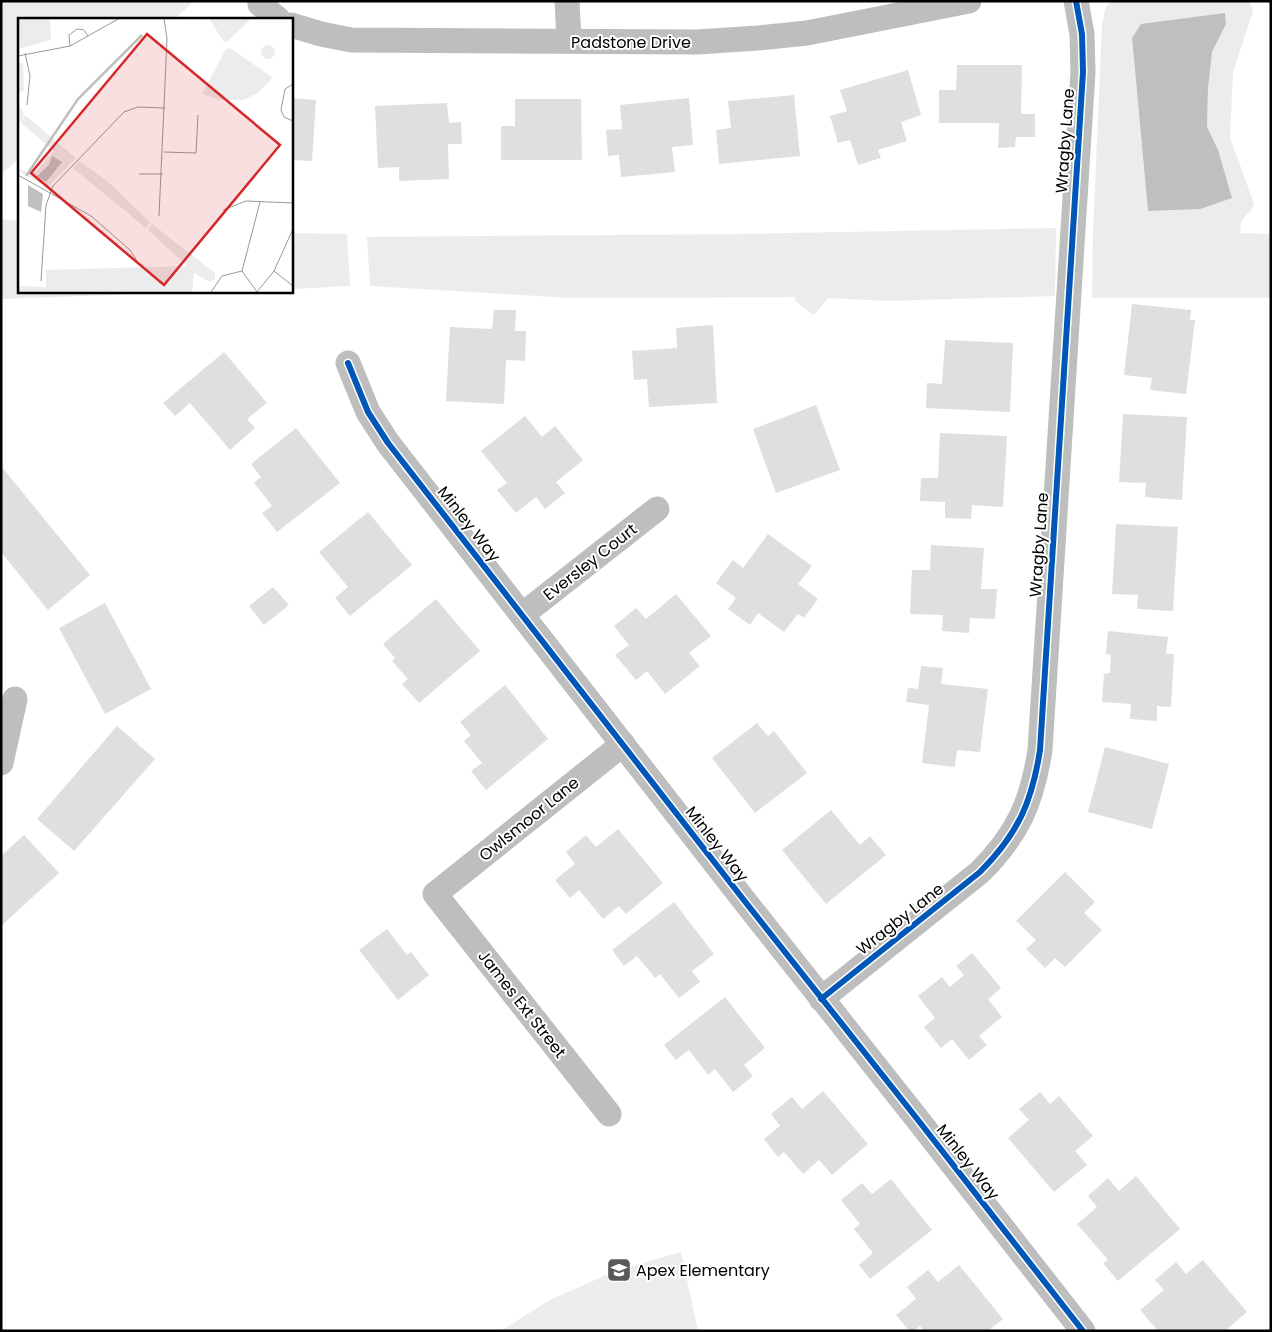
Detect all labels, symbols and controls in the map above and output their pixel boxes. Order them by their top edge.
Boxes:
inset map [18,18,292,292]
street label: Padstone Drive [571,31,691,54]
street label: Wragby Lane [1050,88,1080,194]
street label: Minley Way [432,481,506,567]
street label: Wragby Lane [1024,492,1054,598]
street label: Eversley Court [538,518,642,606]
street label: Owlsmoor Lane [474,771,584,867]
street label: Minley Way [680,801,754,887]
street label: Wragby Lane [851,878,949,960]
street label: James Ext Street [473,945,572,1063]
street label: Minley Way [931,1119,1005,1205]
school or university icon: Apex Elementary [606,1257,632,1283]
place label: Apex Elementary [636,1259,770,1282]

